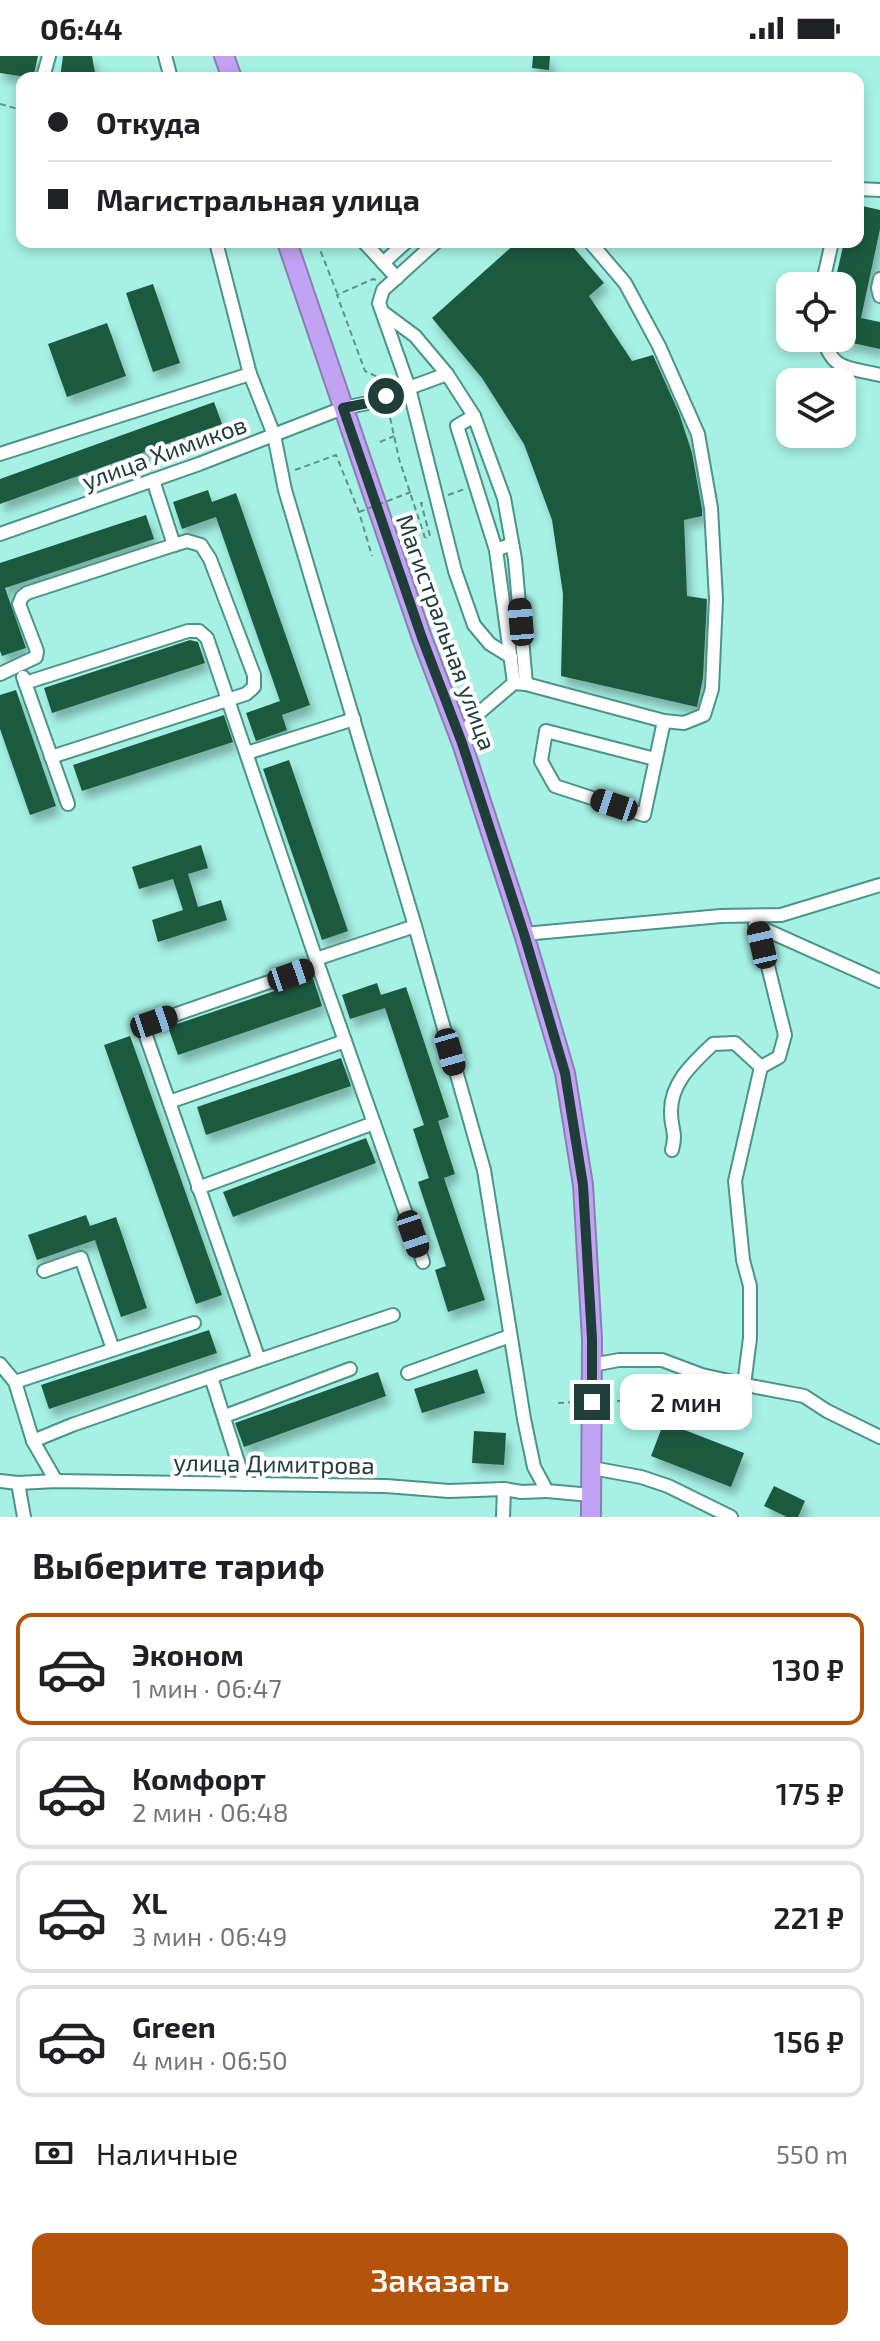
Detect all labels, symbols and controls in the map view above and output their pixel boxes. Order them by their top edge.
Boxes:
text: 06:44 [40,10,123,46]
text: Откуда [96,104,201,140]
text: Магистральная улица [96,181,420,217]
map controls [776,272,856,448]
button: locate [776,272,856,352]
button: layers [776,368,856,448]
route start [368,378,404,414]
street label: улица Химиков [78,409,251,496]
street label: Магистральная улица [390,510,503,754]
car [507,597,535,647]
car [587,786,641,824]
car [745,919,779,971]
car [264,956,318,994]
car [127,1003,181,1041]
car [432,1026,468,1078]
car [394,1207,432,1261]
callout: 2 мин [620,1374,752,1430]
route end [574,1384,610,1420]
text: 2 мин [650,1386,722,1417]
street label: улица Димитрова [173,1447,375,1480]
text: Выберите тариф [32,1543,325,1586]
icon: car [36,1633,108,1705]
text: Эконом [132,1636,244,1672]
text: 130 ₽ [772,1651,844,1687]
text: 1 мин · 06:47 [132,1672,282,1703]
icon: car [36,1757,108,1829]
text: Комфорт [132,1760,266,1796]
text: 175 ₽ [776,1775,844,1811]
text: 2 мин · 06:48 [132,1796,288,1827]
icon: car [36,1881,108,1953]
text: XL [132,1884,167,1920]
text: 221 ₽ [773,1899,844,1935]
text: 3 мин · 06:49 [132,1920,287,1951]
icon: car [36,2005,108,2077]
text: Green [132,2008,216,2044]
text: 156 ₽ [774,2023,844,2059]
text: 4 мин · 06:50 [132,2044,288,2075]
icon: cash [32,2131,76,2175]
text: Наличные [96,2135,238,2171]
text: 550 m [776,2138,848,2169]
button: Заказать [32,2233,848,2325]

